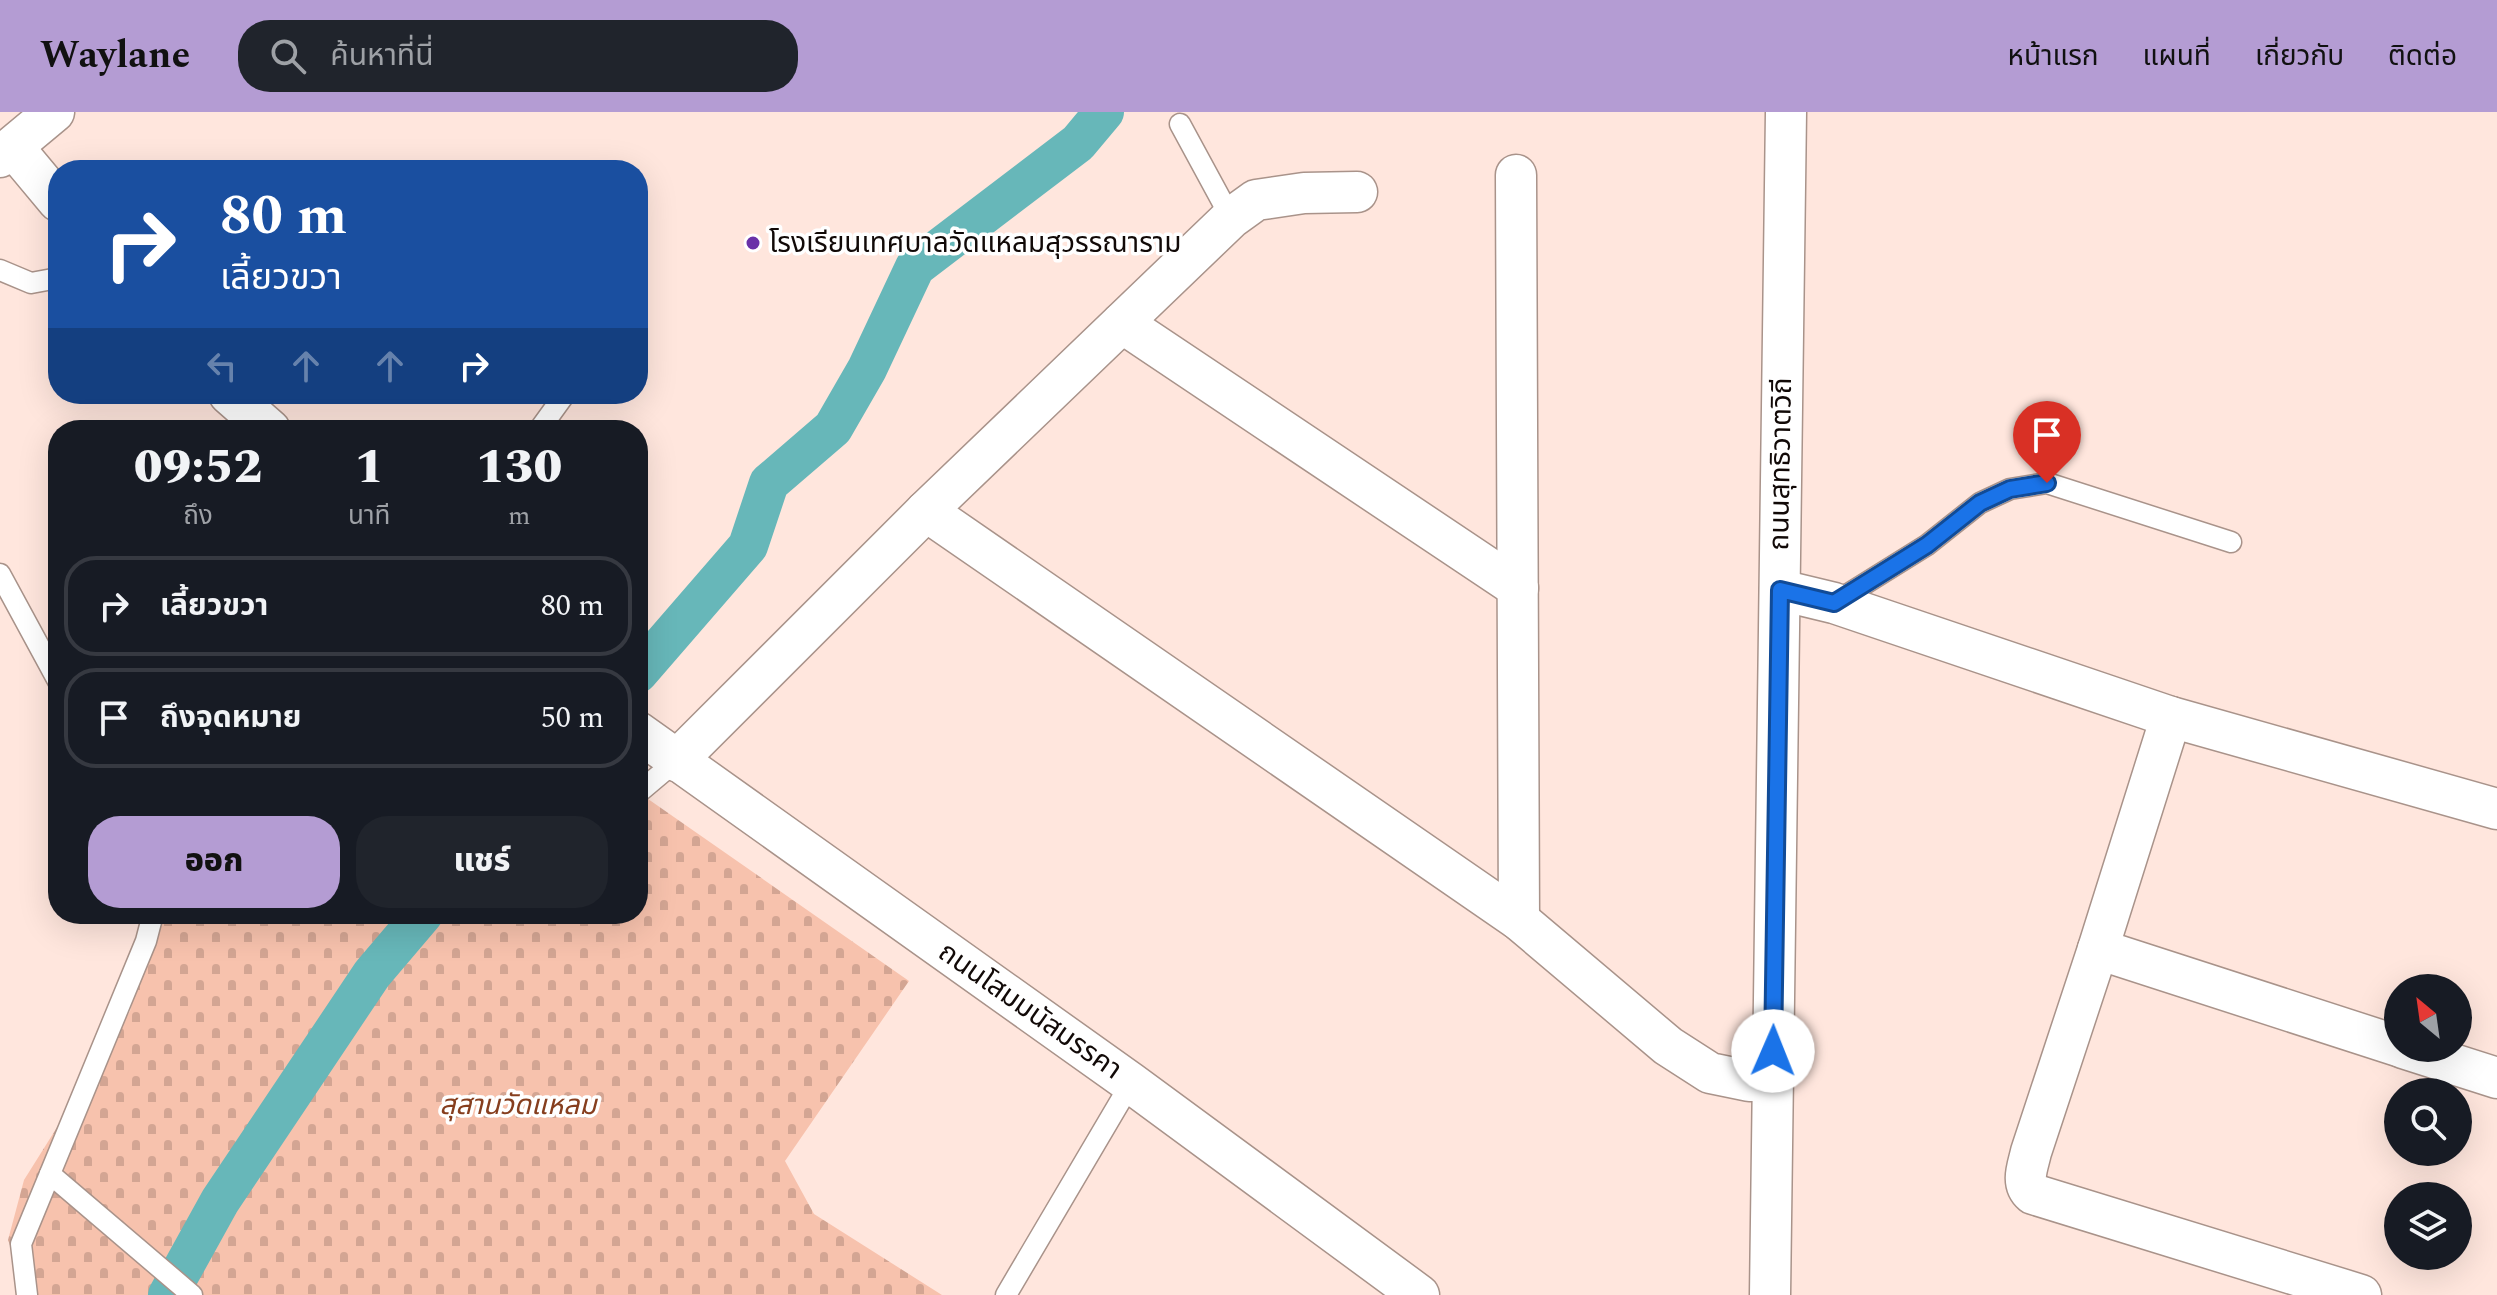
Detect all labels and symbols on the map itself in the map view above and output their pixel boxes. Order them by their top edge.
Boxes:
place label: โรงเรียนเทศบาลวัดแหลมสุวรรณาราม [769,222,1181,265]
marker: โรงเรียนเทศบาลวัดแหลมสุวรรณาราม [744,234,762,252]
street label: ถนนสุทธิวาตวิถี [1758,377,1804,551]
pin [2013,401,2081,483]
street label: ถนนโสมมนัสมรรคา [929,931,1131,1091]
north arrow [2384,974,2472,1062]
position arrow [1731,1009,1815,1093]
park label: สุสานวัดแหลม [439,1084,598,1127]

